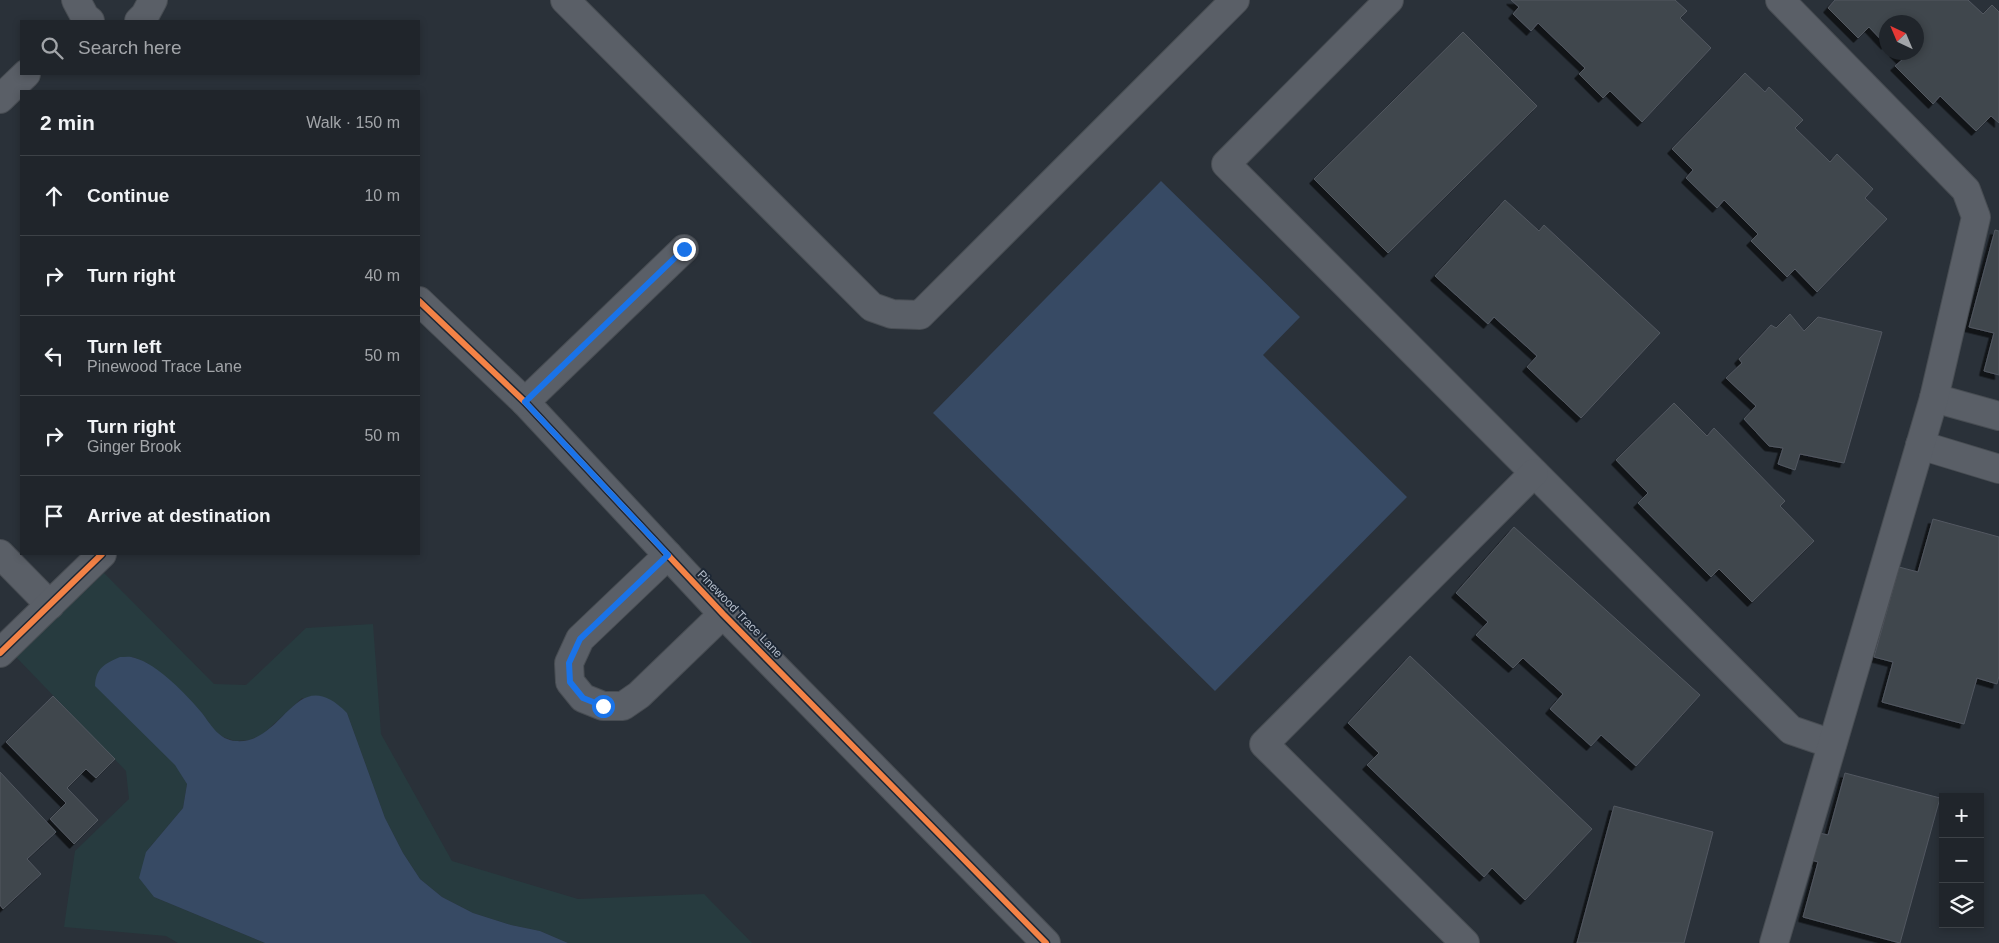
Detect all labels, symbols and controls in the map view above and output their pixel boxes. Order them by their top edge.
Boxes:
north arrow [1879,15,1924,60]
search box [20,20,420,75]
icon: search [38,34,66,62]
text: Search here [78,37,182,58]
text: 2 min [40,111,95,134]
text: Walk · 150 m [306,114,400,131]
icon: ahead [40,182,68,210]
text: Continue [87,185,169,206]
text: 10 m [364,187,400,204]
route end [673,238,696,261]
icon: right [40,262,68,290]
text: Turn right [87,265,175,286]
text: 40 m [364,267,400,284]
text: Turn left [87,336,162,357]
icon: left [40,342,68,370]
text: 50 m [364,347,400,364]
text: Pinewood Trace Lane [87,358,242,375]
text: Turn right [87,416,175,437]
icon: right [40,422,68,450]
text: 50 m [364,427,400,444]
text: Ginger Brook [87,438,181,455]
icon: arrive [40,502,68,530]
text: Arrive at destination [87,505,271,526]
street label: Pinewood Trace Lane [695,567,786,661]
route start [592,695,615,718]
map controls [1939,793,1984,928]
button: + [1939,793,1984,838]
button: − [1939,838,1984,883]
button: layers [1939,883,1984,928]

